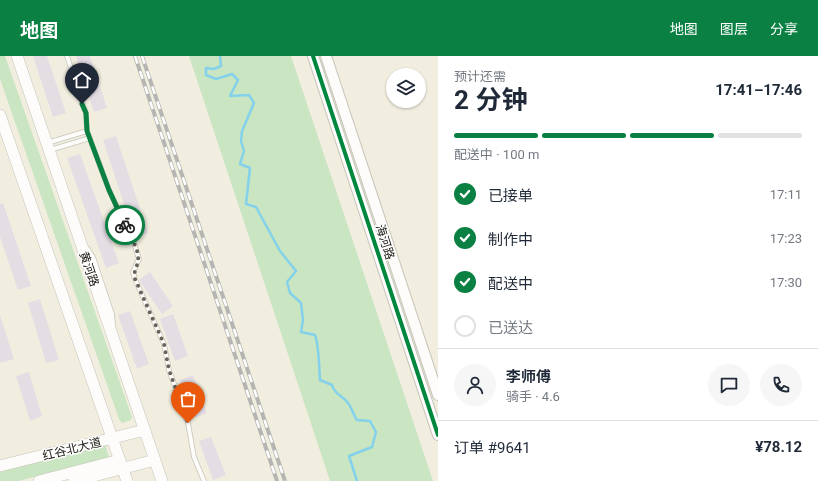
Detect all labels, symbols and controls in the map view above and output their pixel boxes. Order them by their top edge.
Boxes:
text: 地图 [20,19,58,42]
text: 地图 [670,21,698,37]
text: 图层 [720,21,748,37]
text: 分享 [770,21,798,37]
pin [65,63,99,104]
map controls [386,68,426,108]
button: layers [386,68,426,108]
icon: home [71,69,93,91]
text: 预计还需 [454,69,506,84]
text: 17:41–17:46 [715,81,802,99]
text: 2 分钟 [454,85,527,115]
text: 配送中 · 100 m [454,147,539,162]
icon: check [454,183,476,205]
text: 已接单 [488,187,533,205]
text: 17:11 [770,187,802,202]
courier [105,205,145,245]
icon: bike [114,214,136,236]
street label: 海河路 [373,223,397,261]
icon: check [454,227,476,249]
text: 制作中 [488,231,533,249]
text: 17:23 [770,231,802,246]
street label: 黄河路 [77,250,101,288]
icon: check [454,271,476,293]
text: 配送中 [488,275,533,293]
text: 17:30 [770,275,802,290]
text: 已送达 [488,319,533,337]
button: person [454,364,496,406]
button: chat [708,364,750,406]
button: phone [760,364,802,406]
text: 李师傅 [506,368,551,386]
pin [171,382,205,423]
icon: bag [177,388,199,410]
text: 骑手 · 4.6 [506,389,560,404]
street label: 红谷北大道 [41,435,103,463]
text: ¥78.12 [755,438,802,456]
text: 订单 #9641 [454,439,531,457]

